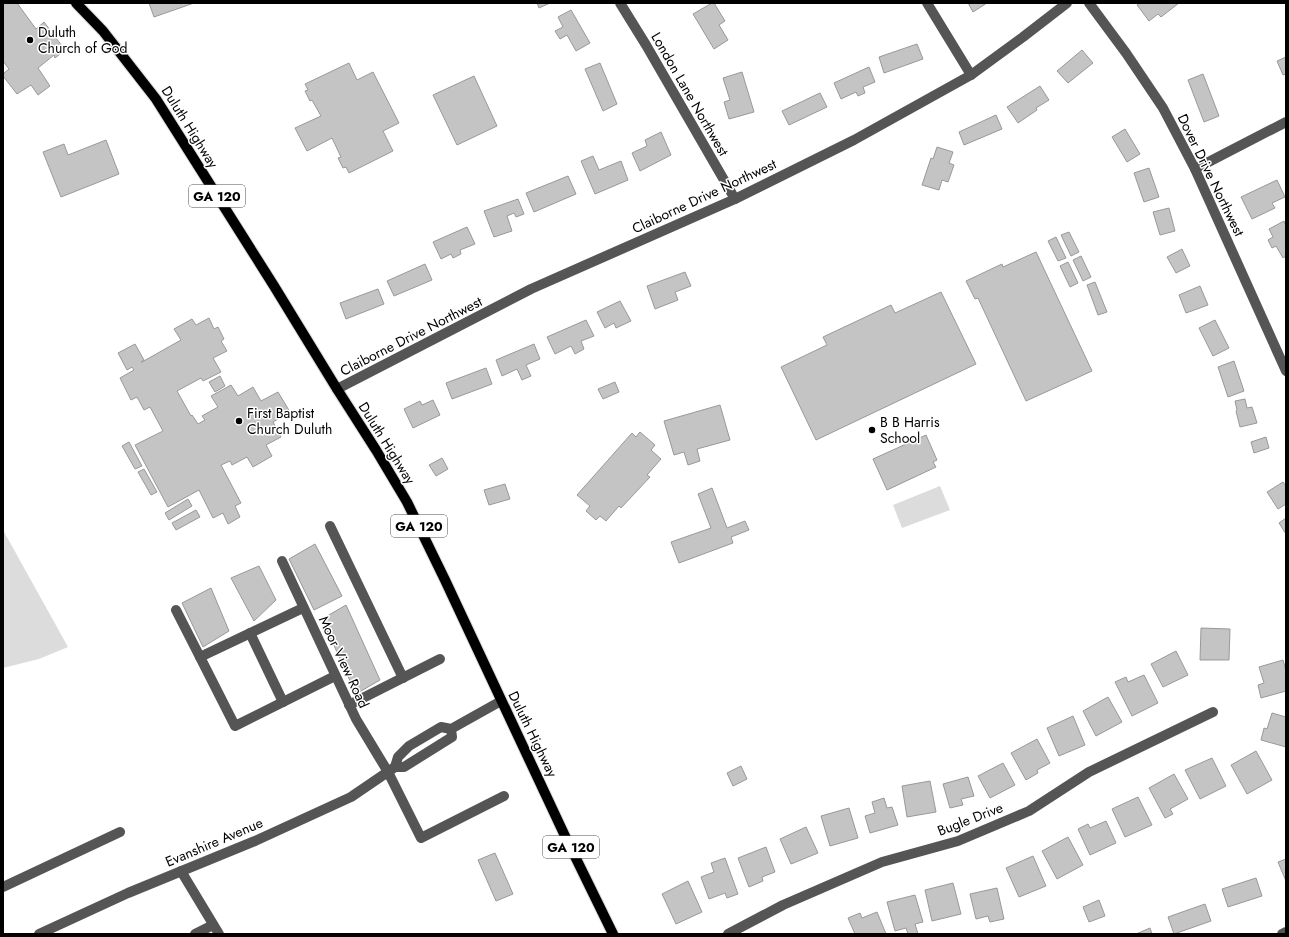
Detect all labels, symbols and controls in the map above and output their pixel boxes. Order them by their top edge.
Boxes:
place label: Duluth Church of God [38,22,127,58]
street label: London Lane Northwest [646,28,734,160]
marker: Duluth Church of God [25,35,35,45]
street label: Duluth Highway [157,82,224,173]
street label: Dover Drive Northwest [1173,110,1250,240]
street label: Claiborne Drive Northwest [629,153,780,238]
road number: GA 120 [189,185,245,207]
street label: Claiborne Drive Northwest [336,291,486,381]
street label: Duluth Highway [354,398,421,489]
place label: First Baptist Church Duluth [247,403,332,439]
place label: B B Harris School [880,412,940,448]
marker: First Baptist Church Duluth [234,416,244,426]
marker: B B Harris School [867,425,877,435]
road number: GA 120 [391,515,447,537]
street label: Moor View Road [314,613,374,711]
street label: Duluth Highway [503,688,563,781]
street label: Bugle Drive [934,797,1006,841]
street label: Evanshire Avenue [162,812,266,872]
road number: GA 120 [543,836,599,858]

